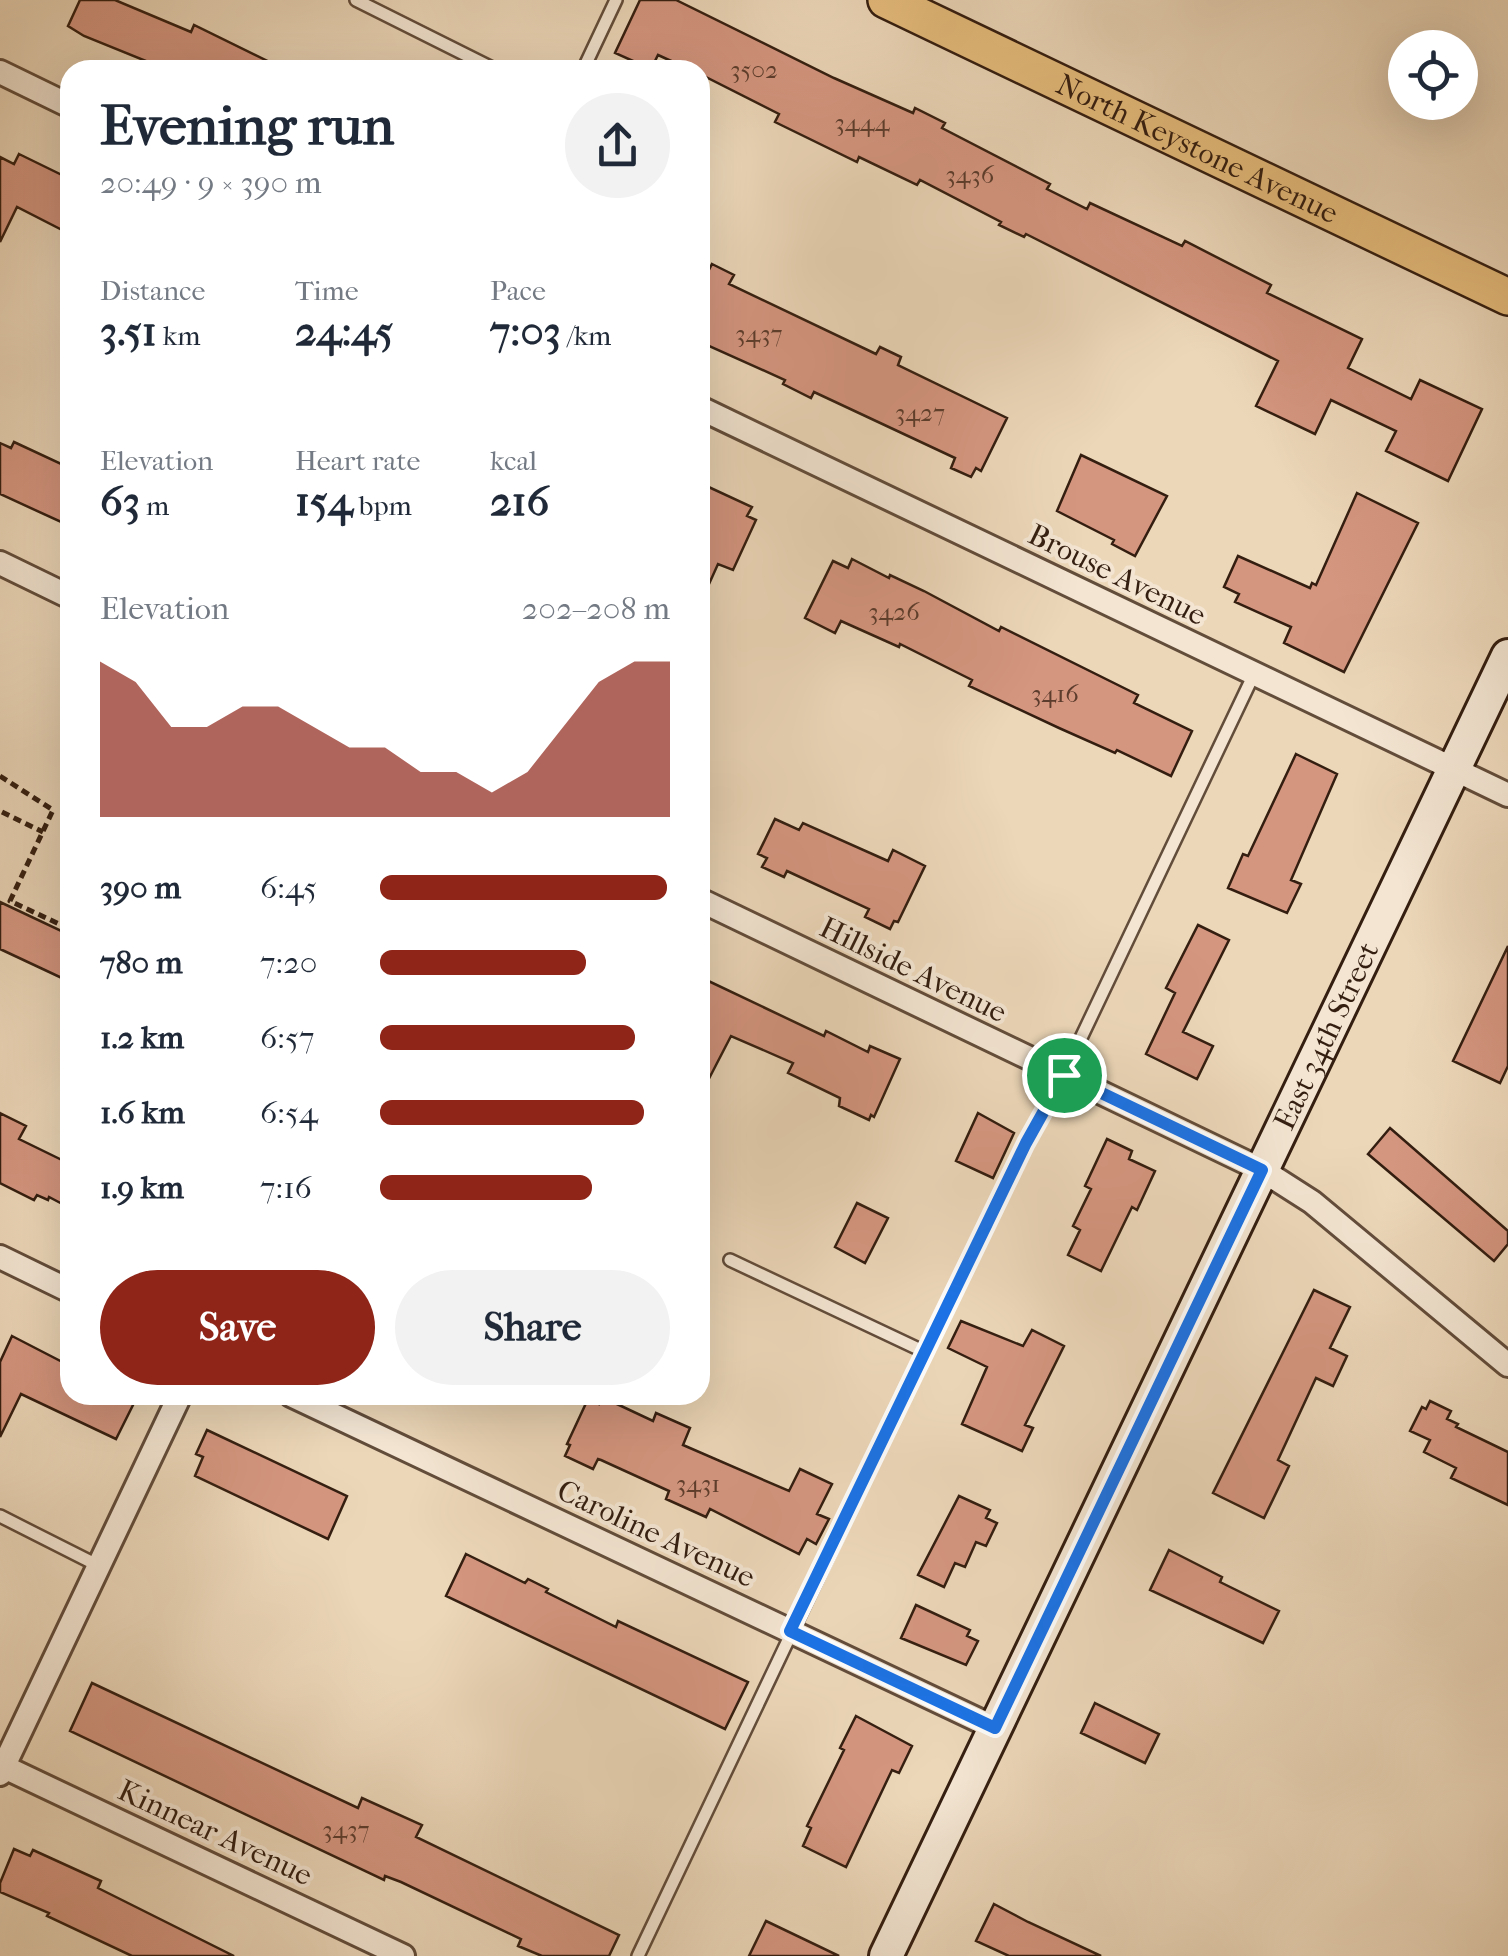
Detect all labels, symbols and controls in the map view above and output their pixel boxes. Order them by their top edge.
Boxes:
map controls [1388,30,1478,120]
button: locate [1388,30,1478,120]
house number: 3502 [730,55,778,84]
street label: North Keystone Avenue [1051,67,1344,231]
button: share [565,93,670,198]
text: Evening run [100,94,394,158]
house number: 3444 [835,108,891,137]
house number: 3436 [946,160,995,189]
text: 20:49 · 9 × 390 m [100,164,322,201]
text: Distance [100,274,205,307]
text: Time [295,274,359,307]
text: Pace [490,274,546,307]
text: 3.51 [100,307,157,356]
text: 24:45 [295,307,393,356]
text: 7:03 [490,307,561,356]
text: km [157,319,200,352]
text: /km [561,319,611,352]
house number: 3437 [735,319,783,348]
house number: 3427 [895,398,945,427]
text: Elevation [100,444,213,477]
text: Heart rate [295,444,420,477]
text: kcal [490,444,537,477]
text: 63 [100,477,140,526]
text: 154 [295,477,353,526]
text: 216 [490,477,549,526]
text: m [140,489,169,522]
text: bpm [353,489,412,522]
street label: Brouse Avenue [1023,517,1212,633]
text: Elevation [100,590,229,627]
text: 202–208 m [522,590,670,627]
house number: 3426 [868,597,920,626]
house number: 3416 [1031,679,1079,708]
text: 390 m [100,869,181,906]
text: 6:45 [260,869,317,906]
street label: Hillside Avenue [814,910,1012,1030]
street label: East 34th Street [1266,936,1386,1135]
text: 780 m [100,944,183,981]
text: 7:20 [260,944,317,981]
text: 1.2 km [100,1019,184,1056]
text: 6:57 [260,1019,314,1056]
pin [1022,1033,1107,1118]
icon: arrive [1037,1048,1092,1103]
text: 1.6 km [100,1094,185,1131]
text: 6:54 [260,1094,318,1131]
text: 1.9 km [100,1169,184,1206]
text: 7:16 [260,1169,312,1206]
button: Save [100,1270,375,1385]
button: Share [395,1270,670,1385]
house number: 3431 [676,1469,720,1498]
street label: Caroline Avenue [552,1473,761,1595]
street label: Kinnear Avenue [112,1773,318,1893]
house number: 3437 [322,1815,370,1844]

